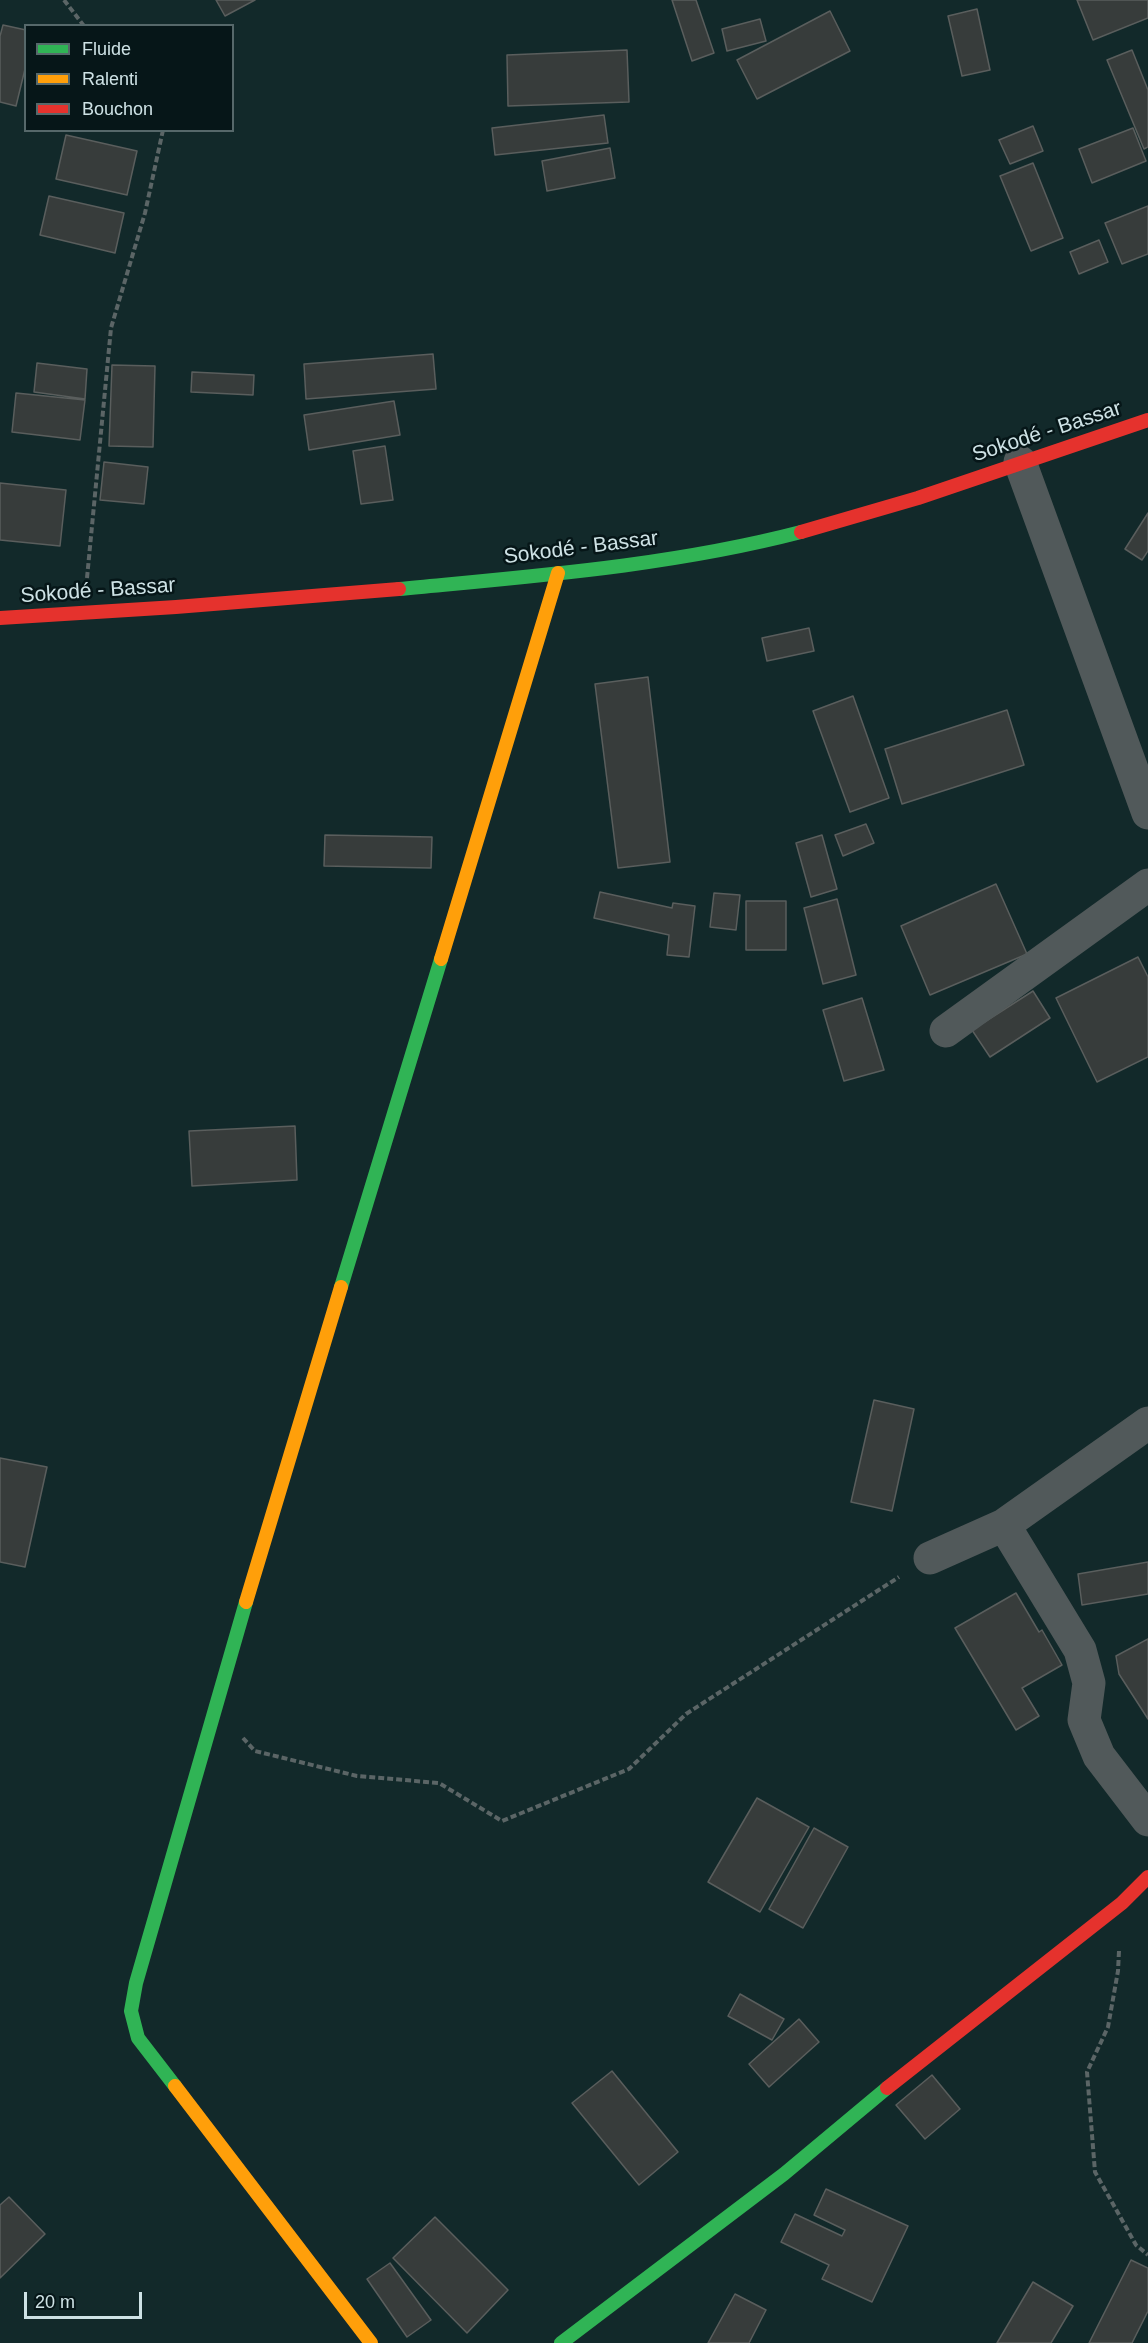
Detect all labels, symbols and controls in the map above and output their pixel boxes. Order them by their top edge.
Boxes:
legend [24,24,234,132]
text: Fluide [82,39,131,59]
text: Ralenti [82,69,138,89]
text: Bouchon [82,99,153,119]
street label: Sokodé - Bassar [969,396,1125,468]
street label: Sokodé - Bassar [502,526,660,570]
street label: Sokodé - Bassar [20,573,176,609]
scale bar [27,2280,146,2318]
text: 20 m [35,2292,75,2312]

